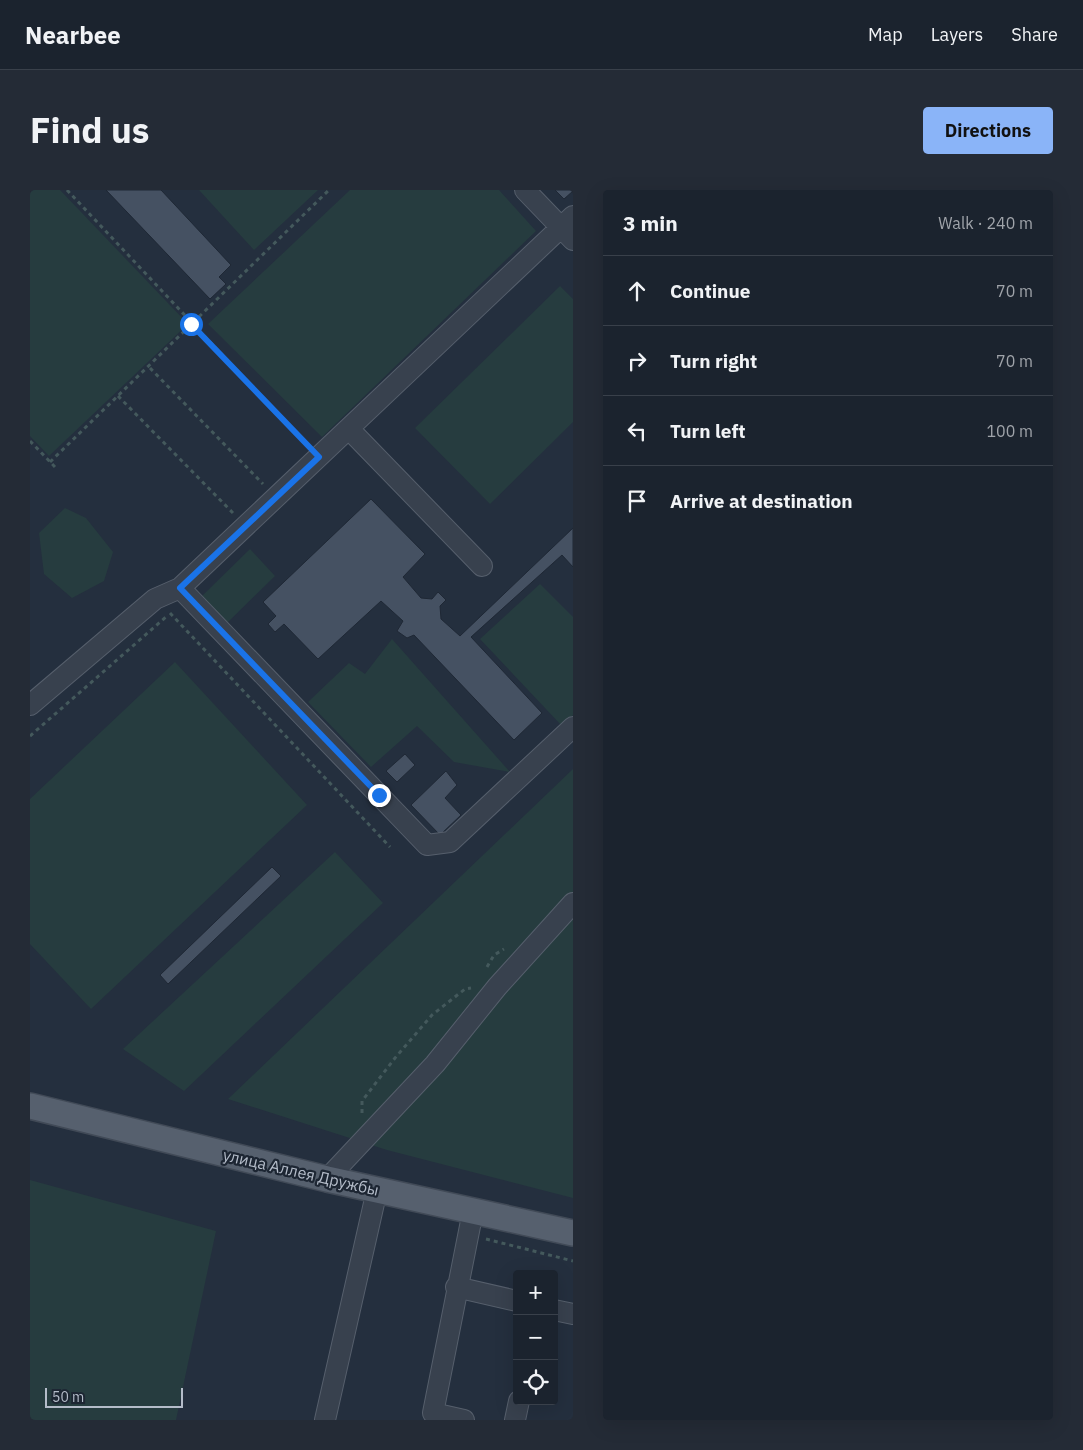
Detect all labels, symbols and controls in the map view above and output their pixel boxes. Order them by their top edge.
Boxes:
text: Nearbee [25,19,121,51]
text: Map [868,23,903,46]
text: Layers [931,23,983,46]
text: Share [1011,23,1058,46]
text: Find us [30,107,149,153]
button: Directions [923,107,1053,154]
text: 3 min [623,209,678,237]
text: Walk · 240 m [938,213,1033,233]
icon: ahead [623,277,651,305]
text: Continue [670,279,750,303]
text: 70 m [996,281,1033,301]
route start [180,313,203,336]
icon: right [623,347,651,375]
text: Turn right [670,349,757,373]
text: 70 m [996,351,1033,371]
icon: left [623,417,651,445]
text: Turn left [670,419,746,443]
text: 100 m [986,421,1033,441]
icon: arrive [623,487,651,515]
text: Arrive at destination [670,489,853,513]
route end [368,784,391,807]
street label: улица Аллея Дружбы [221,1144,381,1200]
map controls [513,1270,558,1405]
button: + [513,1270,558,1315]
button: − [513,1315,558,1360]
button: locate [513,1360,558,1405]
scale bar [45,1385,182,1408]
text: 50 m [52,1388,84,1406]

